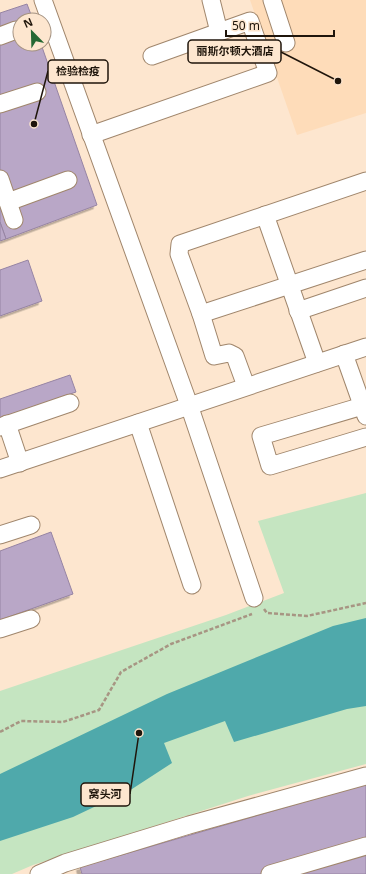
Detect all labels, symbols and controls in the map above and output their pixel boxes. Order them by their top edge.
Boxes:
north arrow [12,12,52,52]
scale bar [226,12,334,38]
text: N [21,14,35,31]
text: 50 m [232,17,260,34]
callout: 丽斯尔顿大酒店 [188,40,281,63]
text: 丽斯尔顿大酒店 [197,43,274,58]
callout: 检验检疫 [48,60,108,83]
text: 检验检疫 [56,63,100,78]
callout: 窝头河 [81,783,130,806]
text: 窝头河 [89,786,122,801]

